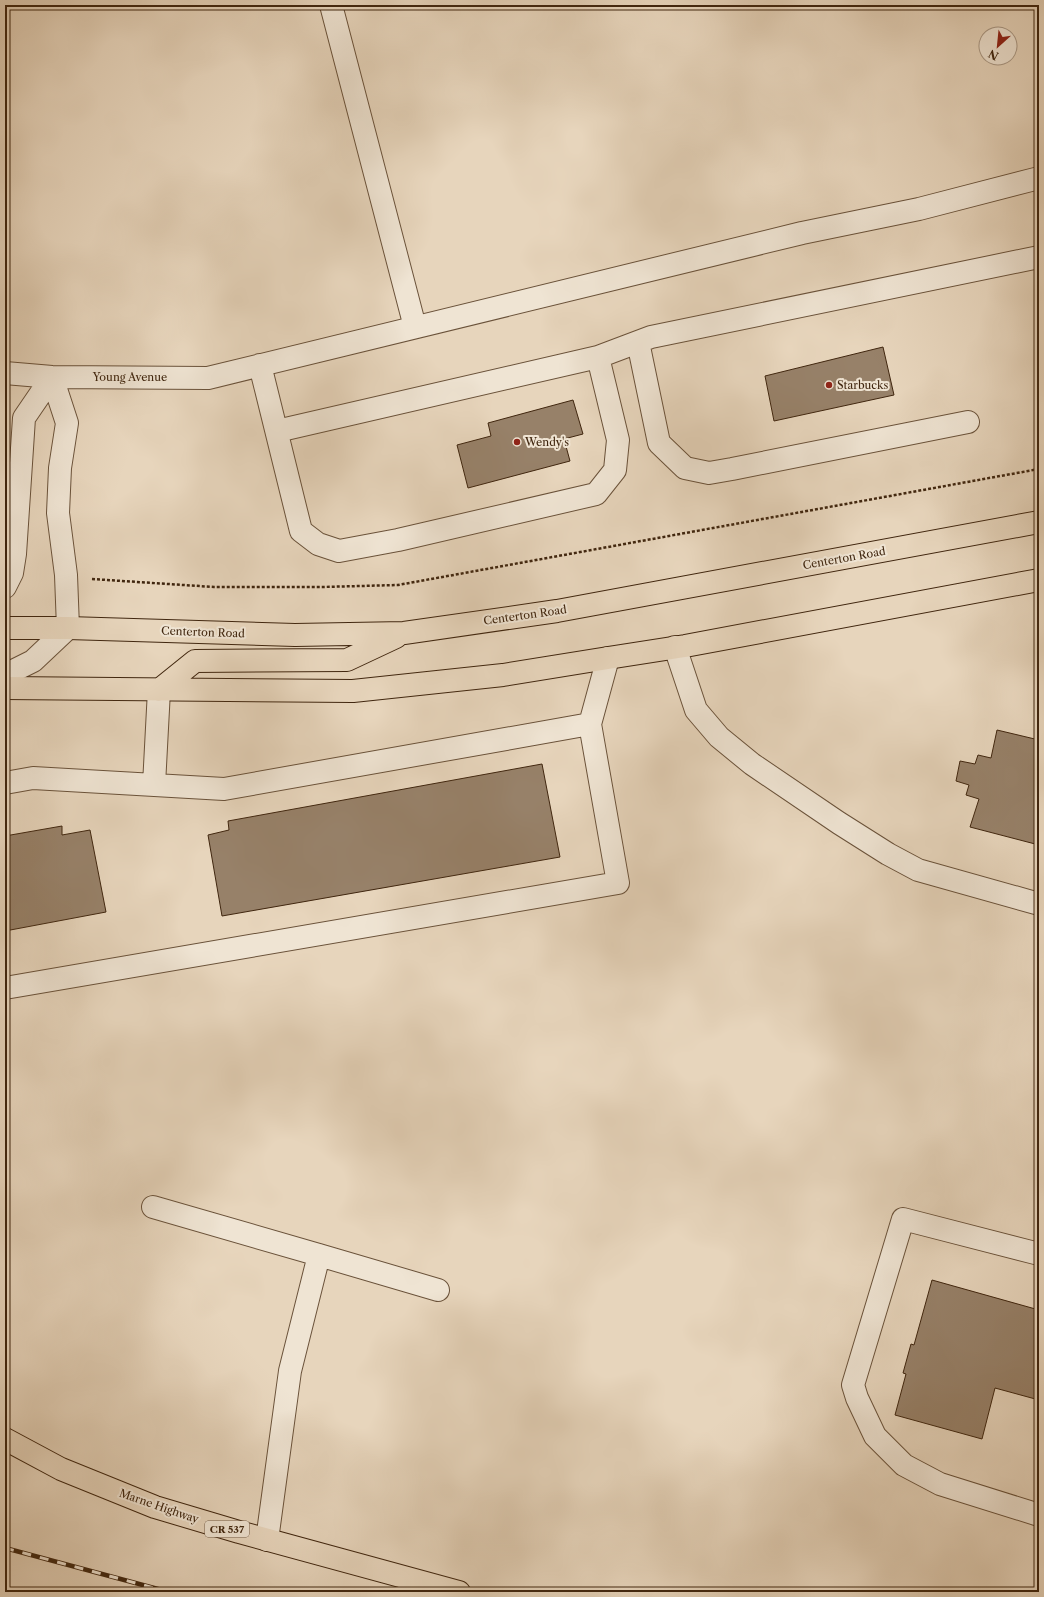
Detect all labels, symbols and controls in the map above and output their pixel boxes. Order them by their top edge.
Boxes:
north arrow [978,26,1018,66]
text: N [986,46,1001,63]
street label: Young Avenue [92,370,167,384]
place label: Starbucks [837,378,888,392]
marker: Starbucks [824,380,834,390]
place label: Wendy's [524,435,569,449]
marker: Wendy's [512,437,522,447]
street label: Centerton Road [801,544,887,572]
street label: Centerton Road [482,602,568,628]
street label: Centerton Road [161,624,245,640]
street label: Marne Highway [117,1486,201,1526]
road number: CR 537 [205,1521,249,1537]

